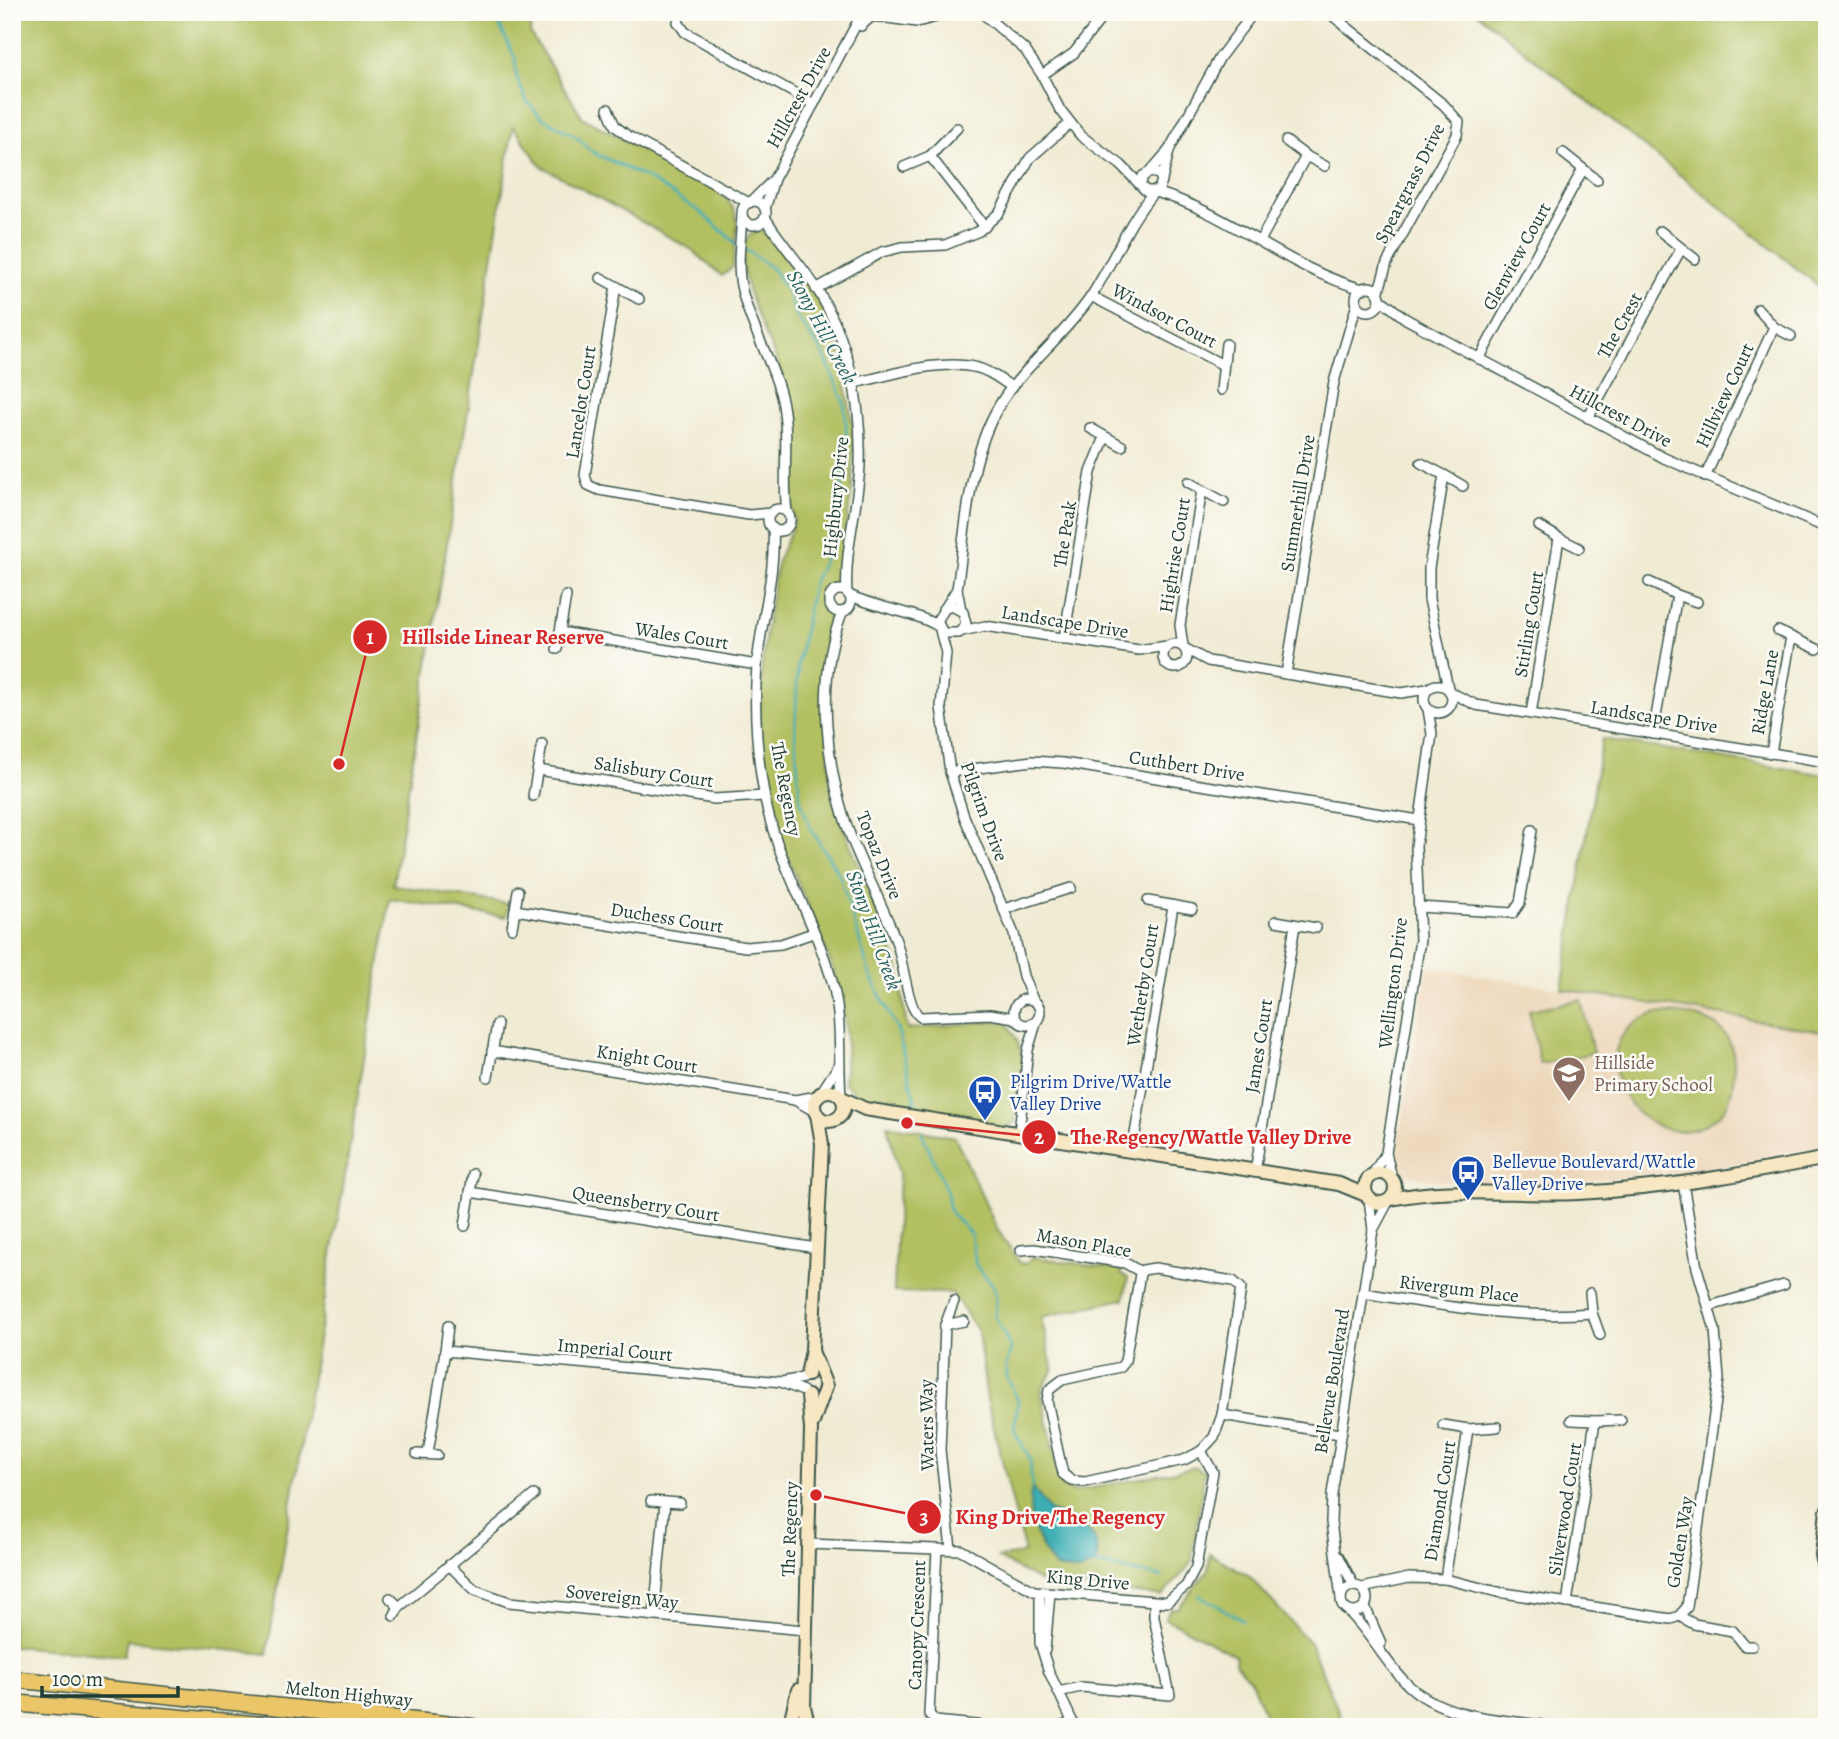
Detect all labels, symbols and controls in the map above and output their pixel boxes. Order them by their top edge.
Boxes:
street label: Hillcrest Drive [760,42,838,153]
street label: Speargrass Drive [1368,119,1451,248]
street label: Glenview Court [1476,198,1557,315]
water label: Stony Hill Creek [780,265,864,389]
street label: Windsor Court [1106,277,1222,355]
street label: The Crest [1591,288,1649,363]
street label: Hillview Court [1689,339,1761,452]
street label: Lancelot Court [559,344,603,461]
street label: Hillcrest Drive [1565,378,1676,454]
street label: Summerhill Drive [1274,433,1322,574]
street label: Highbury Drive [817,435,855,559]
street label: Highrise Court [1153,496,1197,615]
street label: The Peak [1047,498,1083,570]
street label: Stirling Court [1508,569,1550,679]
street label: Landscape Drive [999,599,1130,645]
callout: Hillside Linear Reserve [353,616,618,658]
street label: Wales Court [632,616,730,656]
text: 1 [366,623,374,651]
text: Hillside Linear Reserve [402,623,604,651]
street label: Ridge Lane [1745,647,1785,737]
street label: Landscape Drive [1588,694,1719,740]
street label: The Regency [764,740,808,839]
street label: Cuthbert Drive [1127,744,1247,788]
street label: Salisbury Court [592,750,715,794]
street label: Pilgrim Drive [954,758,1014,865]
street label: Topaz Drive [850,808,908,903]
water label: Stony Hill Creek [839,866,909,994]
street label: Duchess Court [608,896,725,940]
street label: Wellington Drive [1372,916,1414,1051]
street label: Wetherby Court [1120,922,1165,1049]
street label: James Court [1239,997,1279,1095]
street label: Knight Court [594,1038,699,1080]
place label: Hillside Primary School [1594,1050,1713,1098]
school or university icon: Hillside Primary School [1550,1054,1588,1103]
place label: Pilgrim Drive/Wattle Valley Drive [1009,1069,1172,1117]
bus stop icon: Pilgrim Drive/Wattle Valley Drive [966,1073,1004,1122]
callout: The Regency/Wattle Valley Drive [1021,1116,1365,1158]
text: 2 [1034,1123,1044,1151]
text: The Regency/Wattle Valley Drive [1070,1123,1352,1151]
place label: Bellevue Boulevard/Wattle Valley Drive [1491,1149,1696,1197]
bus stop icon: Bellevue Boulevard/Wattle Valley Drive [1449,1153,1487,1202]
street label: Queensberry Court [570,1180,721,1228]
street label: Mason Place [1034,1222,1133,1264]
street label: Rivergum Place [1398,1269,1520,1309]
street label: Bellevue Boulevard [1308,1306,1356,1456]
street label: Imperial Court [556,1332,674,1368]
street label: Waters Way [913,1378,941,1472]
street label: Diamond Court [1418,1439,1462,1563]
street label: Silverwood Court [1542,1441,1588,1578]
street label: The Regency [775,1480,805,1577]
street label: Golden Way [1660,1494,1700,1590]
callout: King Drive/The Regency [906,1496,1179,1538]
text: 3 [919,1503,929,1531]
text: King Drive/The Regency [955,1503,1166,1531]
street label: Canopy Crescent [902,1559,932,1691]
street label: King Drive [1045,1563,1131,1597]
street label: Sovereign Way [564,1578,680,1616]
scale bar [42,1655,178,1699]
text: 100 m [52,1665,103,1693]
street label: Melton Highway [284,1674,414,1714]

